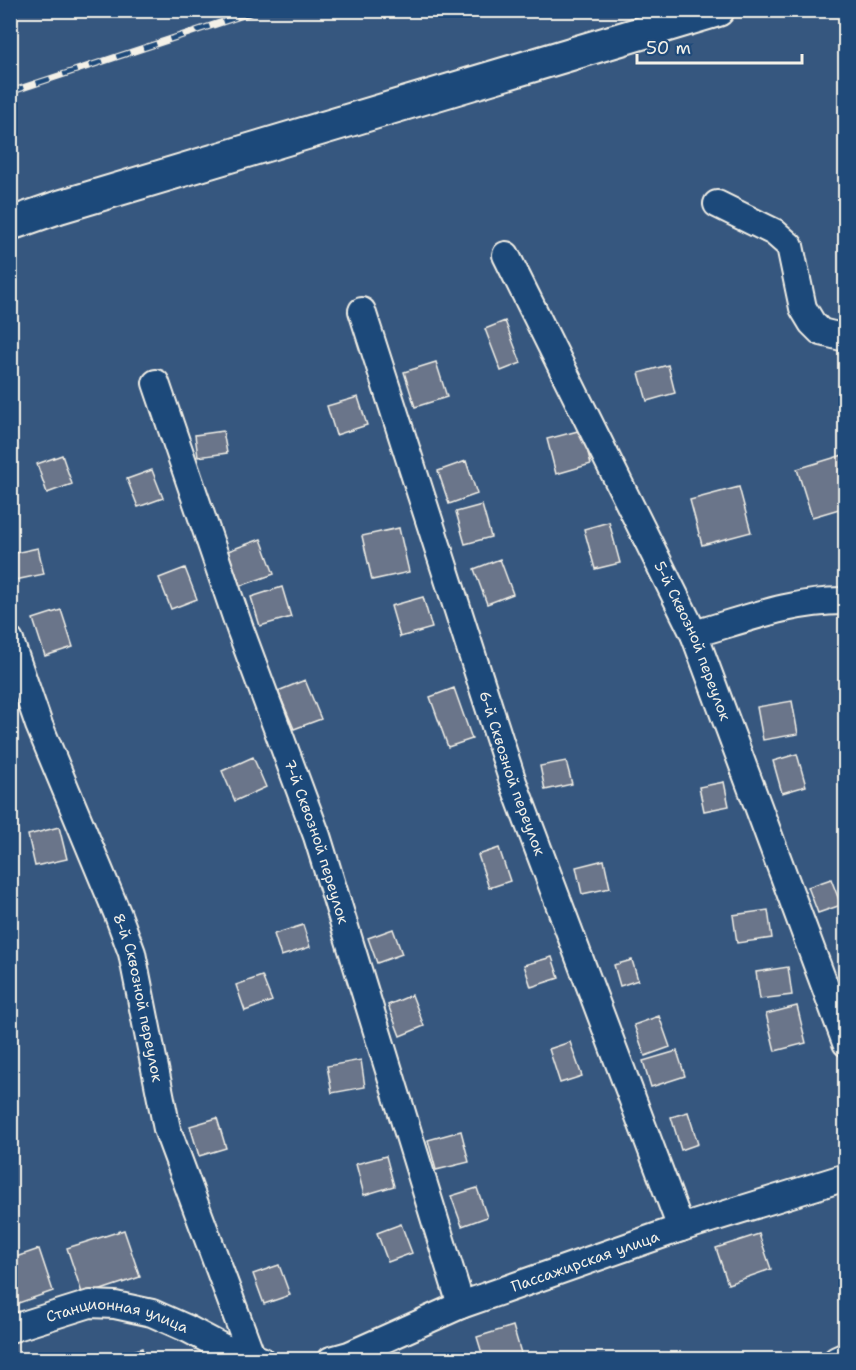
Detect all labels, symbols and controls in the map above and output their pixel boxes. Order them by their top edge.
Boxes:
scale bar [637,27,802,65]
text: 50 m [646,36,691,60]
street label: 5-й Сквозной переулок [650,558,735,724]
street label: 6-й Сквозной переулок [474,688,550,858]
street label: 7-й Сквозной переулок [279,756,353,926]
street label: 8-й Сквозной переулок [108,911,167,1084]
street label: Пассажирская улица [508,1226,663,1297]
street label: Станционная улица [44,1294,192,1338]

